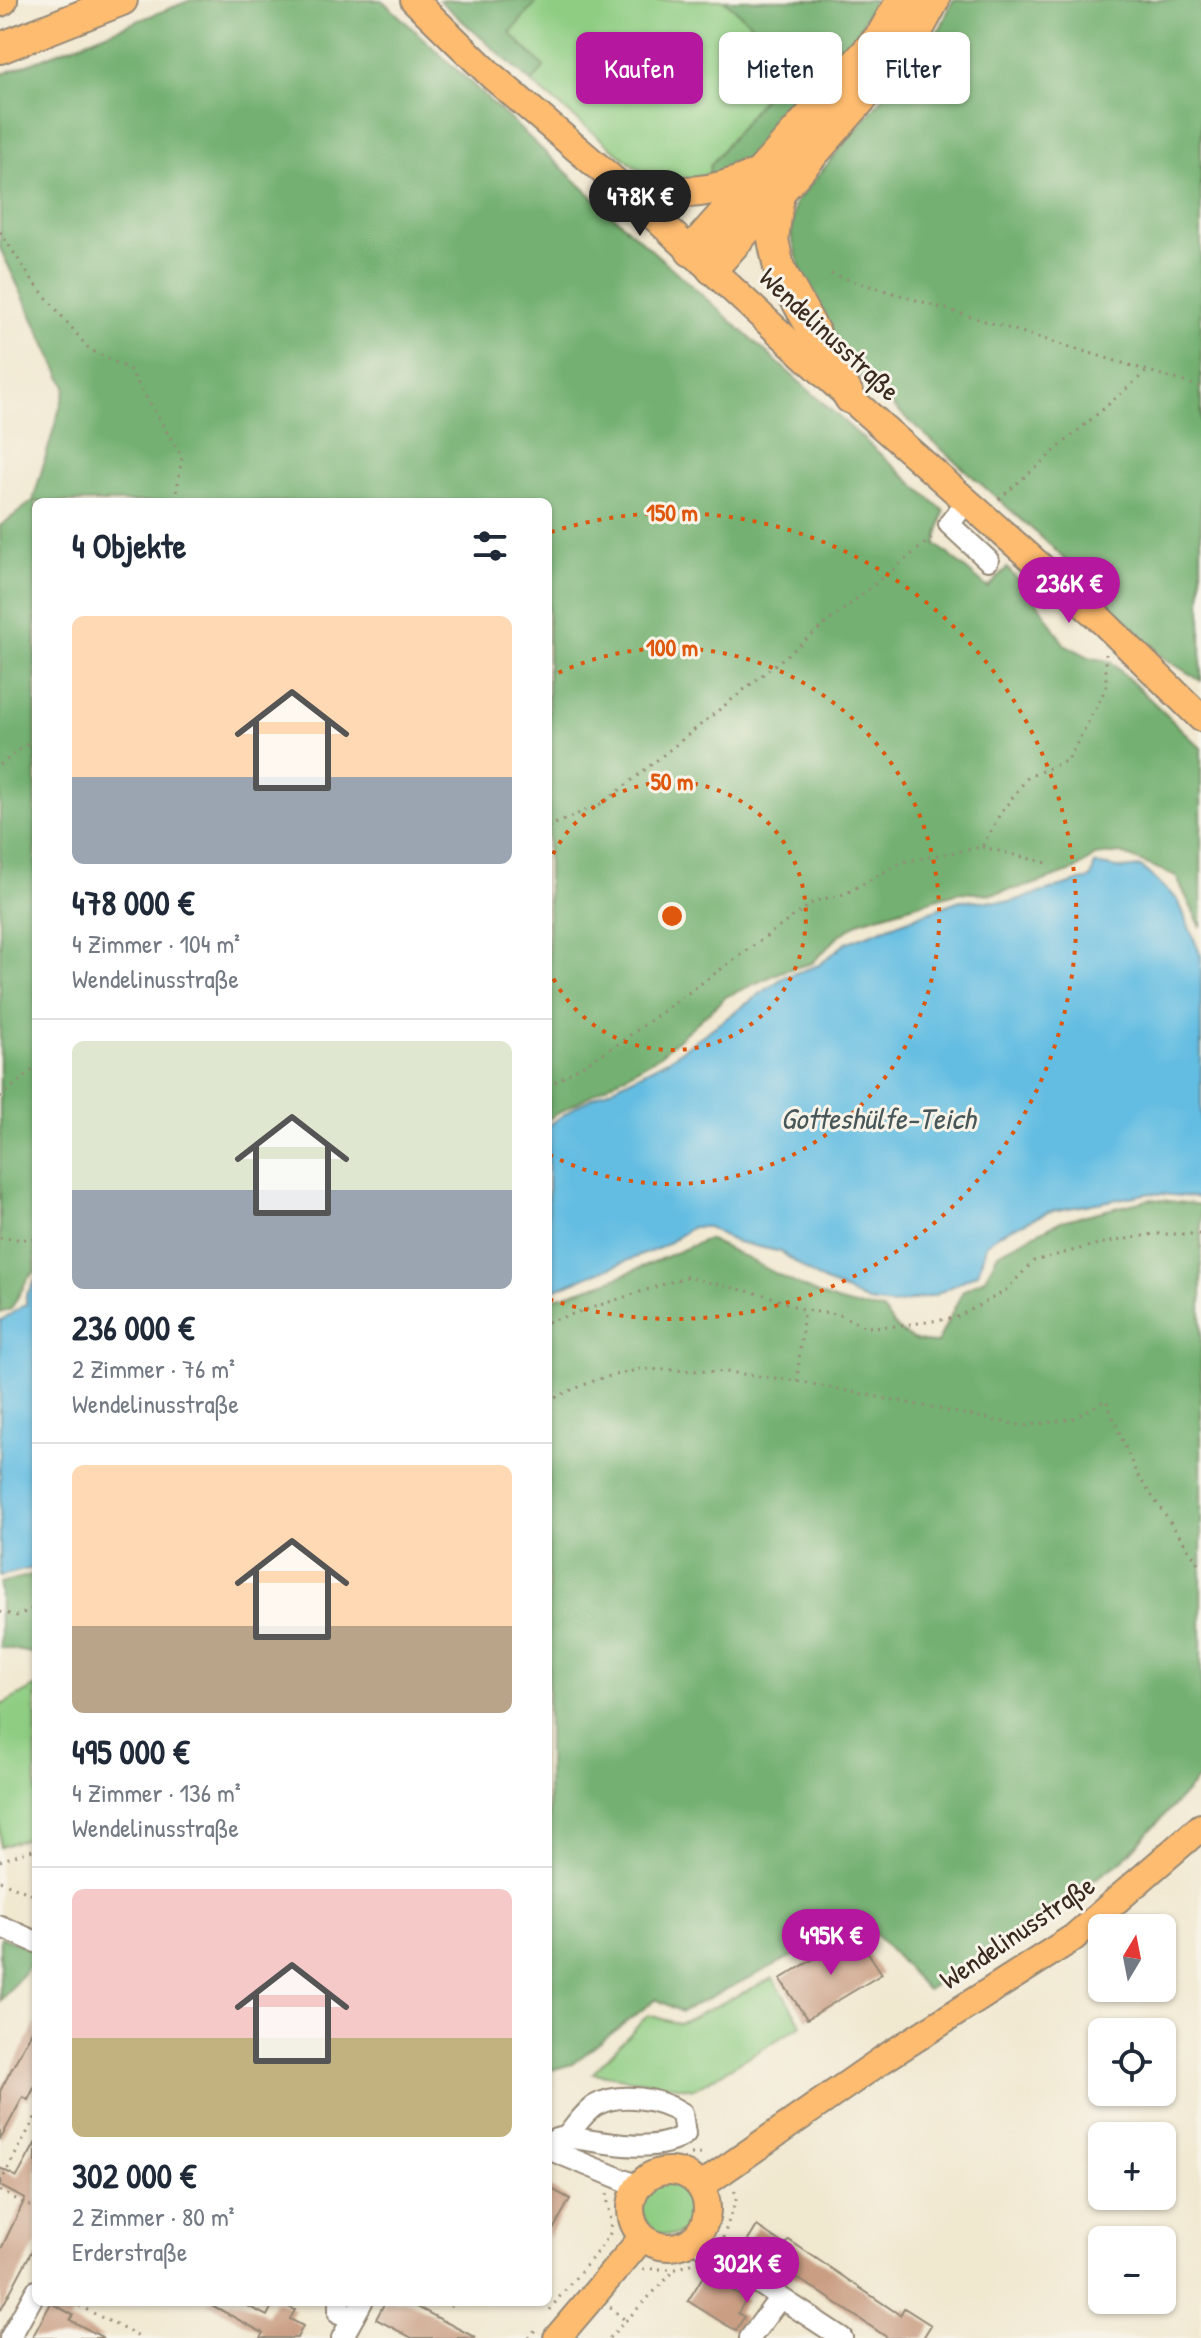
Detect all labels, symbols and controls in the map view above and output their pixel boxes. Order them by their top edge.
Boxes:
chip: Kaufen [576,32,703,104]
chip: Mieten [719,32,842,104]
chip: Filter [858,32,970,104]
pin: 478K € [575,170,705,238]
text: 478K € [607,178,673,213]
street label: Wendelinusstraße [751,259,909,409]
text: 150 m [646,496,698,528]
text: 4 Objekte [72,523,186,569]
icon: filters [468,524,512,568]
pin: 236K € [1004,557,1134,625]
text: 236K € [1036,565,1102,600]
text: 100 m [646,631,698,663]
icon: home [220,668,364,812]
text: 50 m [651,765,693,797]
text: 478 000 € [72,880,194,926]
centre of rings [658,902,686,930]
text: 4 Zimmer · 104 m² [72,926,240,961]
text: Wendelinusstraße [72,961,239,996]
icon: home [220,1093,364,1237]
water label: Gotteshülfe-Teich [781,1098,978,1138]
text: 236 000 € [72,1305,194,1351]
text: 2 Zimmer · 76 m² [72,1351,235,1386]
text: Wendelinusstraße [72,1386,239,1421]
icon: home [220,1517,364,1661]
text: 495 000 € [72,1729,189,1775]
text: 4 Zimmer · 136 m² [72,1775,241,1810]
text: Wendelinusstraße [72,1810,239,1845]
street label: Wendelinusstraße [932,1866,1102,1998]
pin: 495K € [766,1909,896,1977]
north arrow [1088,1914,1176,2002]
map controls [1088,1914,1176,2314]
text: 495K € [800,1917,862,1952]
icon: home [220,1941,364,2085]
button: locate [1088,2018,1176,2106]
button: + [1088,2122,1176,2210]
text: 302 000 € [72,2153,196,2199]
text: 2 Zimmer · 80 m² [72,2199,235,2234]
button: − [1088,2226,1176,2314]
text: Erderstraße [72,2234,187,2269]
pin: 302K € [682,2237,812,2305]
text: 302K € [713,2245,781,2280]

